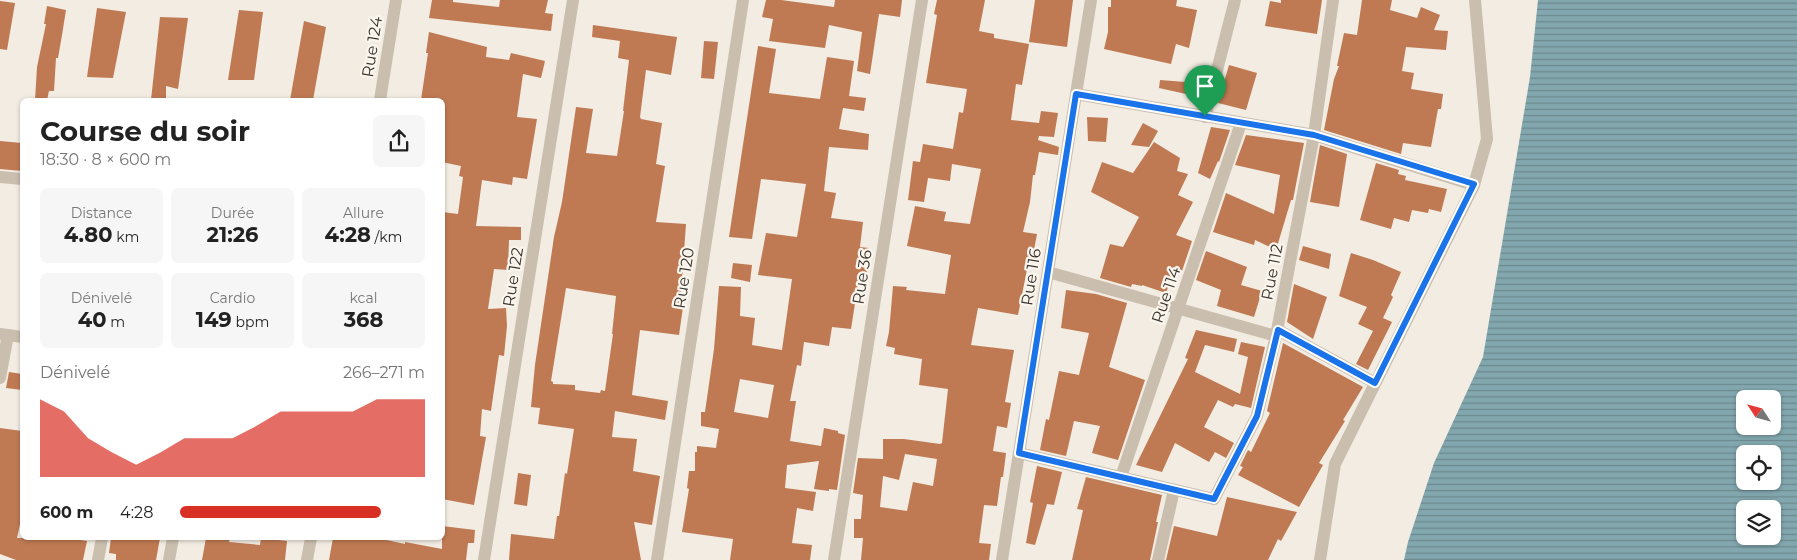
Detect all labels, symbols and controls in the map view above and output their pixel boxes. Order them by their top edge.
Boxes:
street label: Rue 124 [358,15,386,79]
pin [1184,65,1226,116]
icon: arrive [1191,72,1219,100]
text: Course du soir [40,114,250,148]
button: share [373,115,425,167]
text: 18:30 · 8 × 600 m [40,150,171,169]
text: Distance [71,204,132,222]
text: Durée [211,204,254,222]
text: Allure [343,204,384,222]
text: 4.80 [64,222,112,247]
text: 21:26 [207,222,258,247]
text: 4:28 [325,222,371,247]
text: km [112,228,139,246]
text: /km [371,228,402,246]
street label: Rue 112 [1257,242,1287,302]
street label: Rue 122 [499,246,527,308]
street label: Rue 120 [670,246,698,310]
street label: Rue 116 [1017,247,1045,307]
street label: Rue 36 [848,248,876,306]
street label: Rue 114 [1148,264,1185,326]
text: Dénivelé [71,289,132,307]
text: Cardio [210,289,255,307]
text: kcal [350,289,377,307]
text: 40 [78,307,107,332]
text: 149 [196,307,232,332]
text: 368 [344,307,383,332]
text: m [107,313,125,331]
text: bpm [232,313,269,331]
text: Dénivelé [40,363,110,382]
text: 266–271 m [343,363,425,382]
north arrow [1736,390,1781,435]
map controls [1736,390,1781,545]
button: locate [1736,445,1781,490]
button: layers [1736,500,1781,545]
text: 600 m [40,503,93,522]
text: 4:28 [120,503,153,522]

